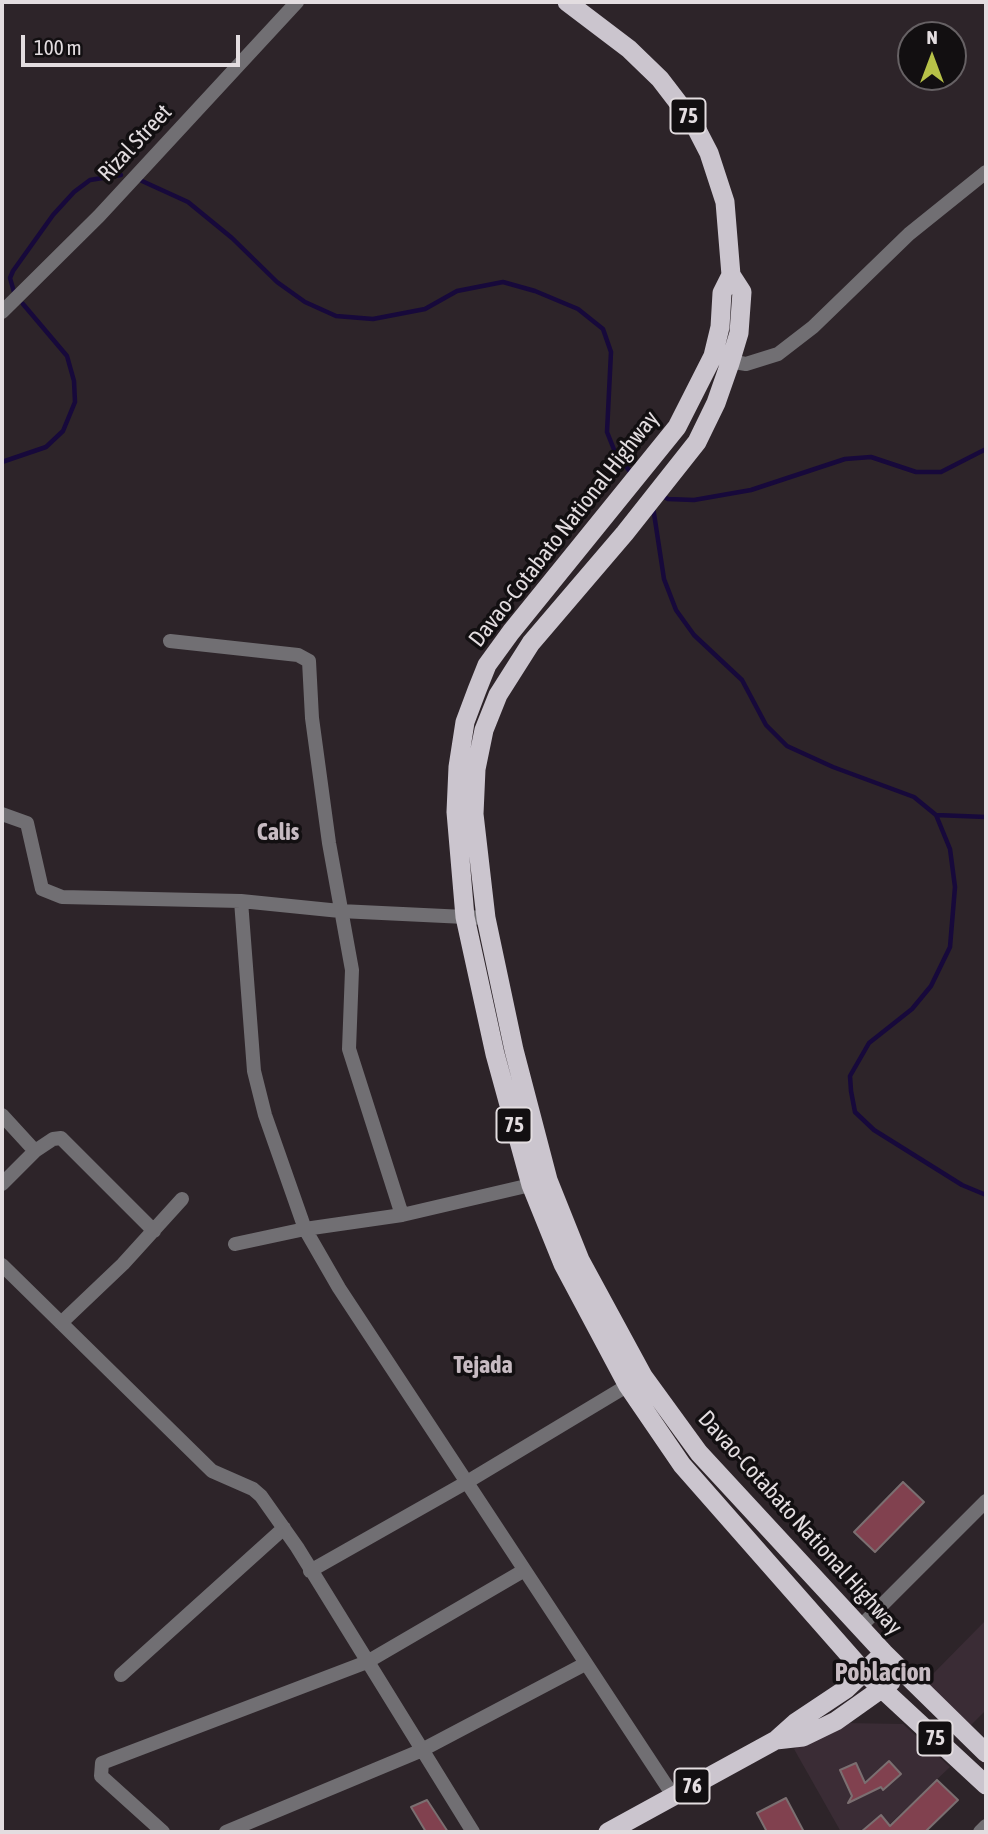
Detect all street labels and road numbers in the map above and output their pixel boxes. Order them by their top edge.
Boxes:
street label: Rizal Street [92,99,178,187]
road number: 75 [670,99,706,134]
street label: Davao-Cotabato National Highway [463,405,665,653]
road number: 75 [496,1108,532,1142]
street label: Davao-Cotabato National Highway [692,1405,908,1641]
road number: 75 [918,1720,953,1756]
road number: 76 [674,1768,710,1803]

